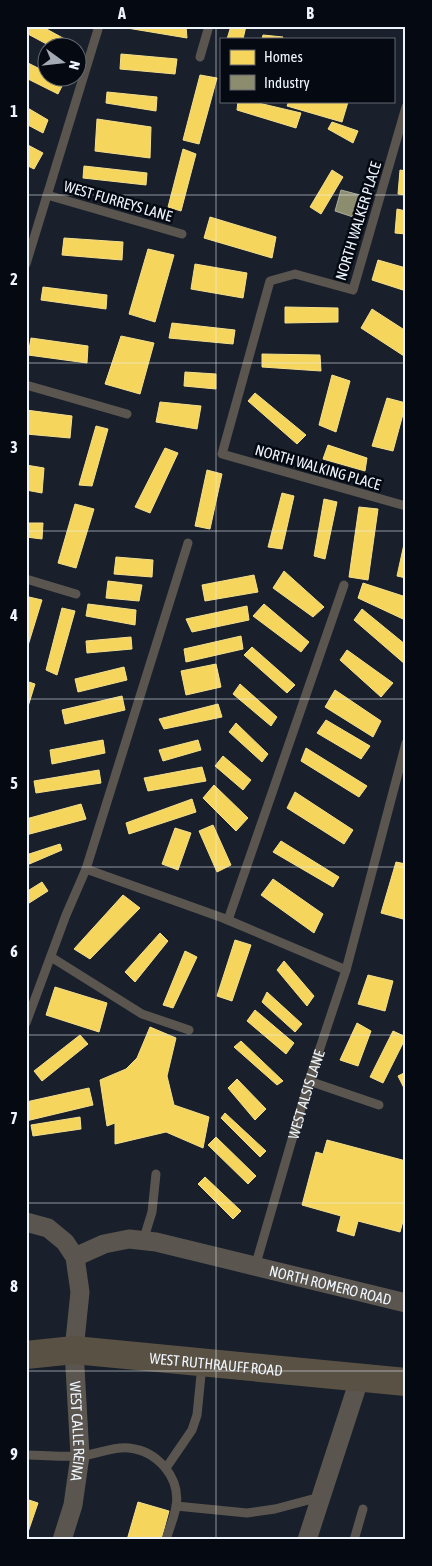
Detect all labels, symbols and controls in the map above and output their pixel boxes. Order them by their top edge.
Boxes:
text: A [117,4,126,22]
text: B [306,4,314,22]
north arrow [38,38,88,88]
legend [220,38,394,102]
text: Homes [264,48,303,65]
text: N [66,59,83,71]
text: Industry [264,74,310,91]
text: 1 [10,102,18,120]
street label: NORTH WALKER PLACE [332,159,384,282]
street label: WEST FURREYS LANE [62,177,175,225]
text: 2 [10,270,18,288]
text: 3 [10,438,18,456]
street label: NORTH WALKING PLACE [253,441,383,493]
text: 4 [9,606,18,624]
text: 5 [10,774,18,792]
text: 6 [10,942,18,960]
street label: WEST ALSIS LANE [284,1047,328,1141]
text: 7 [10,1109,18,1127]
street label: NORTH ROMERO ROAD [268,1261,393,1308]
text: 8 [10,1277,18,1295]
street label: WEST RUTHRAUFF ROAD [149,1349,283,1379]
street label: WEST CALLE REINA [67,1381,89,1483]
text: 9 [10,1445,18,1463]

